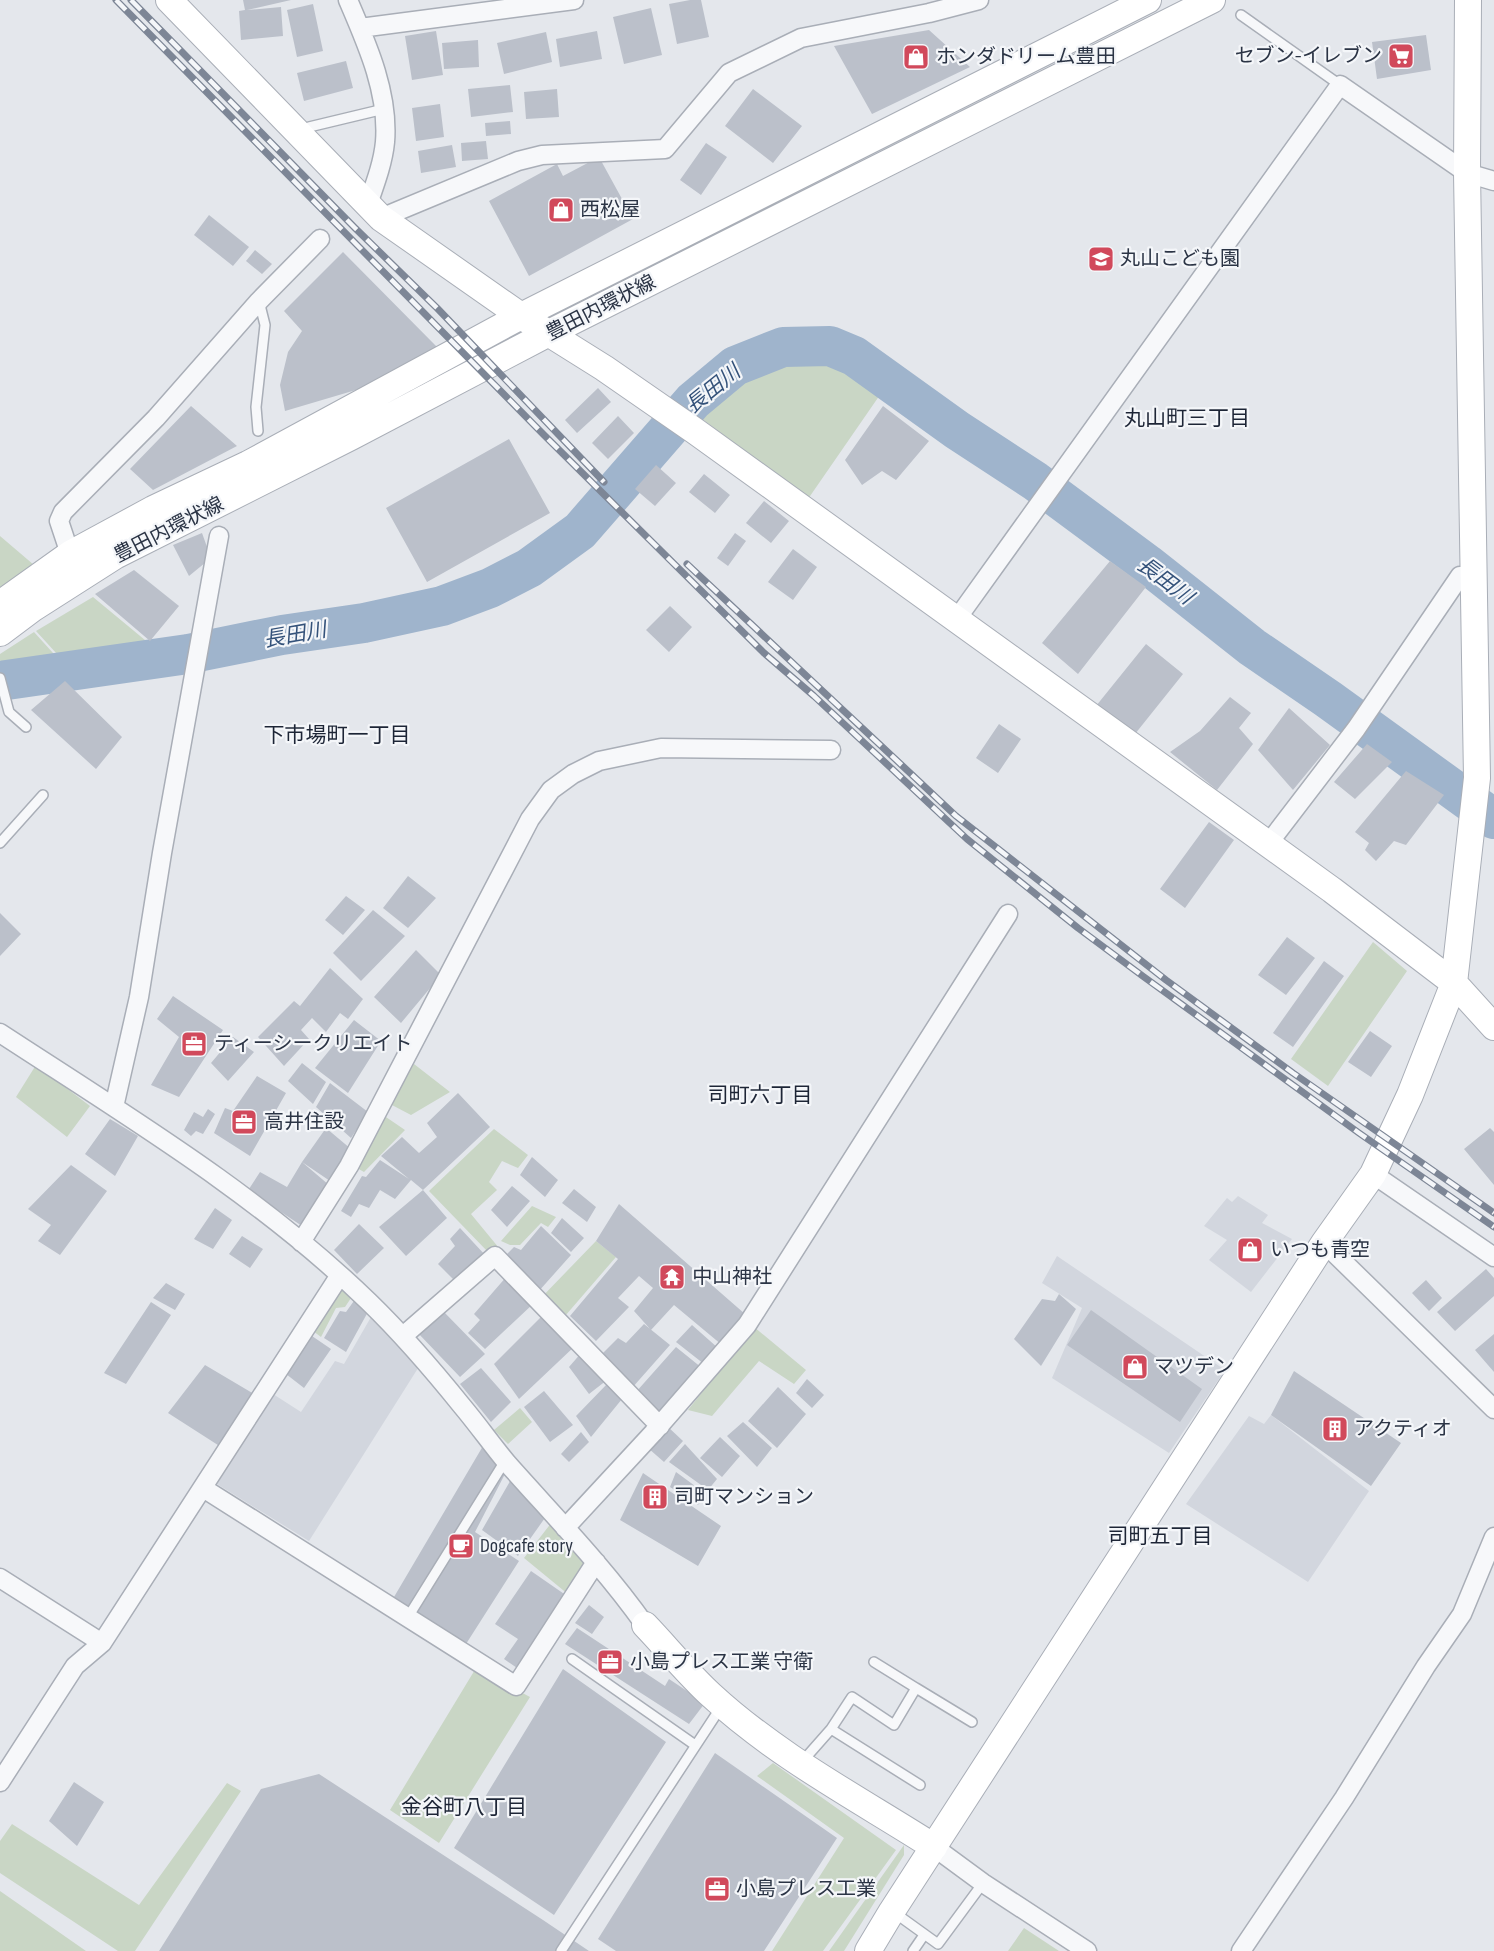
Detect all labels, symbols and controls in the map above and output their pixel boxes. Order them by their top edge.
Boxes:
supermarket icon: セブン-イレブン [1386,41,1416,71]
shop icon: ホンダドリーム豊田 [901,42,931,72]
place label: セブン-イレブン [1235,44,1382,68]
place label: ホンダドリーム豊田 [936,45,1115,69]
shop icon: 西松屋 [546,195,576,225]
place label: 西松屋 [580,198,640,222]
school or university icon: 丸山こども園 [1086,244,1116,274]
place label: 丸山こども園 [1120,247,1240,271]
street label: 豊田内環状線 [542,270,660,346]
water label: 長田川 [681,358,747,419]
district label: 丸山町三丁目 [1124,406,1250,431]
street label: 豊田内環状線 [110,492,228,568]
water label: 長田川 [1132,552,1199,611]
water label: 長田川 [262,617,330,653]
district label: 下市場町一丁目 [264,723,411,748]
office icon: ティーシークリエイト [179,1029,209,1059]
place label: ティーシークリエイト [214,1032,412,1056]
district label: 司町六丁目 [708,1083,813,1108]
office icon: 高井住設 [229,1107,259,1137]
place label: 高井住設 [264,1110,344,1134]
shop icon: いつも青空 [1235,1235,1265,1265]
place label: いつも青空 [1270,1238,1370,1262]
temple icon: 中山神社 [657,1262,687,1292]
place label: 中山神社 [692,1265,772,1289]
shop icon: マツデン [1120,1352,1150,1382]
place label: マツデン [1154,1355,1234,1379]
building icon: アクティオ [1320,1414,1350,1444]
place label: アクティオ [1354,1417,1452,1441]
building icon: 司町マンション [640,1482,670,1512]
place label: 司町マンション [674,1485,814,1509]
district label: 司町五丁目 [1108,1524,1213,1549]
cafe icon: Dogcafe story [446,1531,476,1561]
place label: Dogcafe story [480,1534,573,1558]
office icon: 小島プレス工業 守衛 [595,1647,625,1677]
place label: 小島プレス工業 守衛 [630,1650,813,1674]
district label: 金谷町八丁目 [401,1795,527,1820]
office icon: 小島プレス工業 [702,1874,732,1904]
place label: 小島プレス工業 [736,1877,876,1901]

